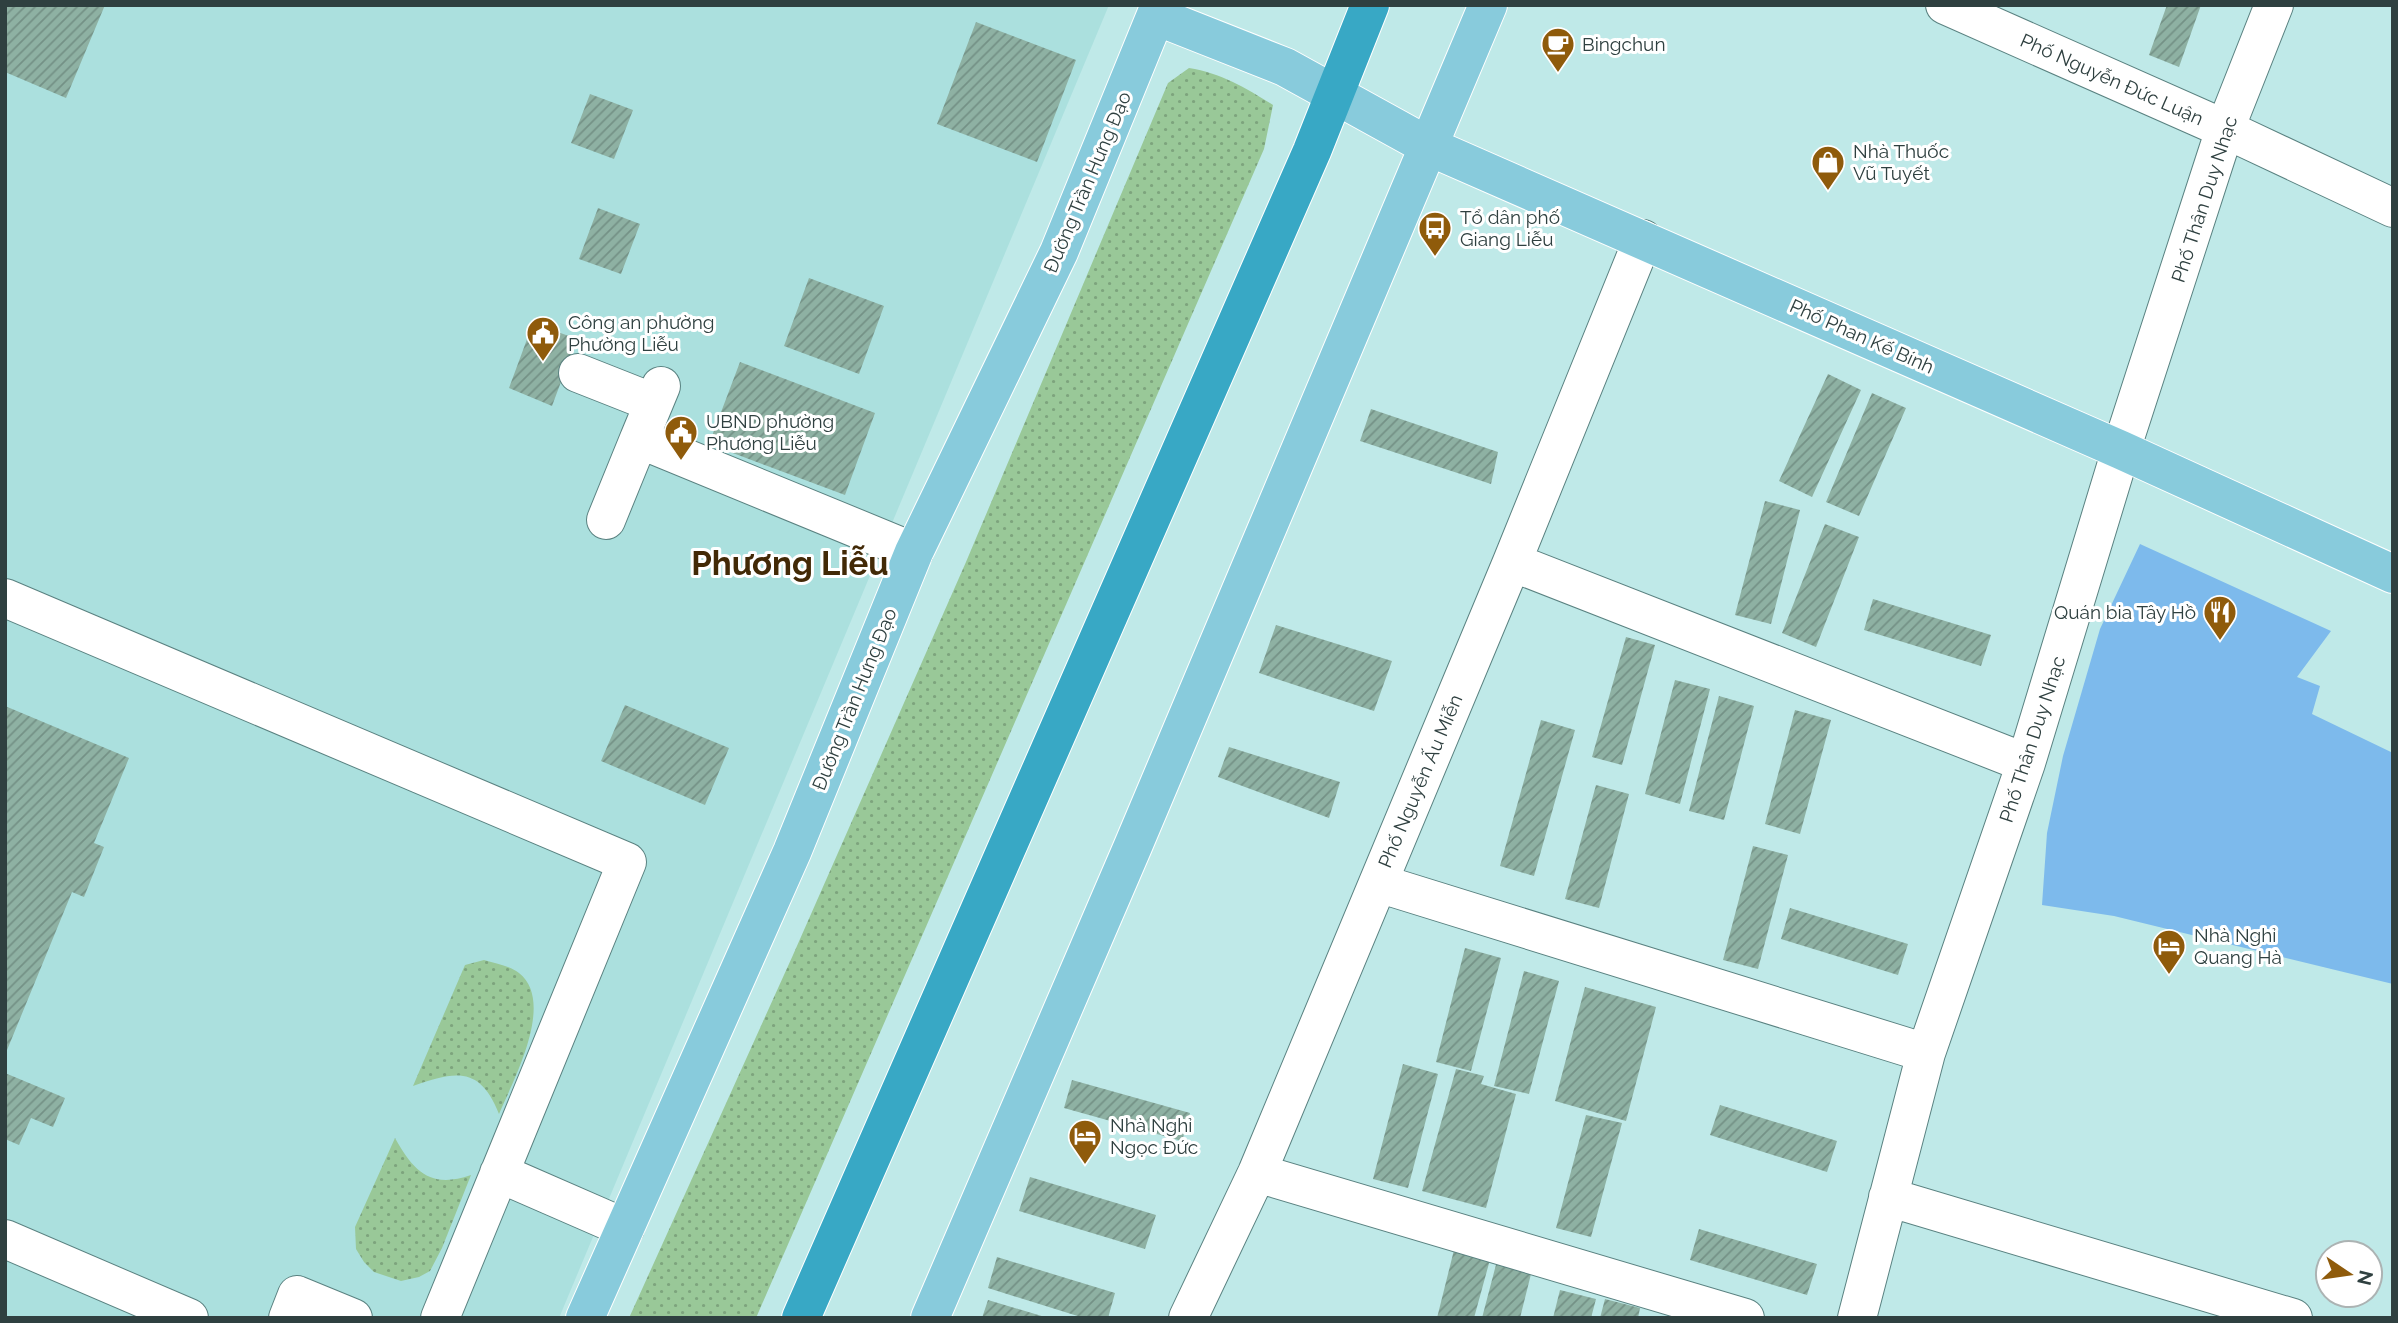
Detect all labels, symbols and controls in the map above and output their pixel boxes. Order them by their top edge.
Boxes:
cafe icon: Bingchun [1539,25,1577,74]
street label: Phố Nguyễn Đức Luận [2017,29,2207,129]
place label: Bingchun [1582,33,1666,55]
street label: Đường Trần Hưng Đạo [1039,88,1135,276]
street label: Phố Thân Duy Nhạc [2167,113,2241,285]
place label: Nhà Thuốc Vũ Tuyết [1853,140,1949,184]
shop icon: Nhà Thuốc Vũ Tuyết [1809,143,1847,192]
place label: Tổ dân phố Giang Liễu [1460,206,1560,250]
bus stop icon: Tổ dân phố Giang Liễu [1416,209,1454,258]
street label: Phố Phan Kế Bính [1787,294,1937,378]
place label: Công an phường Phường Liễu [568,311,715,355]
public building icon: Công an phường Phường Liễu [524,314,562,363]
place label: UBND phường Phương Liễu [706,410,834,454]
public building icon: UBND phường Phương Liễu [662,413,700,462]
district label: Phương Liễu [691,544,889,583]
restaurant icon: Quán bia Tây Hồ [2201,593,2239,642]
place label: Quán bia Tây Hồ [2054,601,2196,623]
street label: Đường Trần Hưng Đạo [807,605,901,793]
street label: Phố Thân Duy Nhạc [1995,653,2069,825]
street label: Phố Nguyễn Ấu Miễn [1373,691,1466,871]
place label: Nhà Nghỉ Quang Hà [2194,924,2282,968]
hotel icon: Nhà Nghỉ Quang Hà [2150,927,2188,976]
place label: Nhà Nghỉ Ngọc Đức [1110,1114,1198,1158]
hotel icon: Nhà Nghỉ Ngọc Đức [1066,1117,1104,1166]
north arrow [2314,1239,2384,1309]
text: N [2353,1268,2378,1287]

